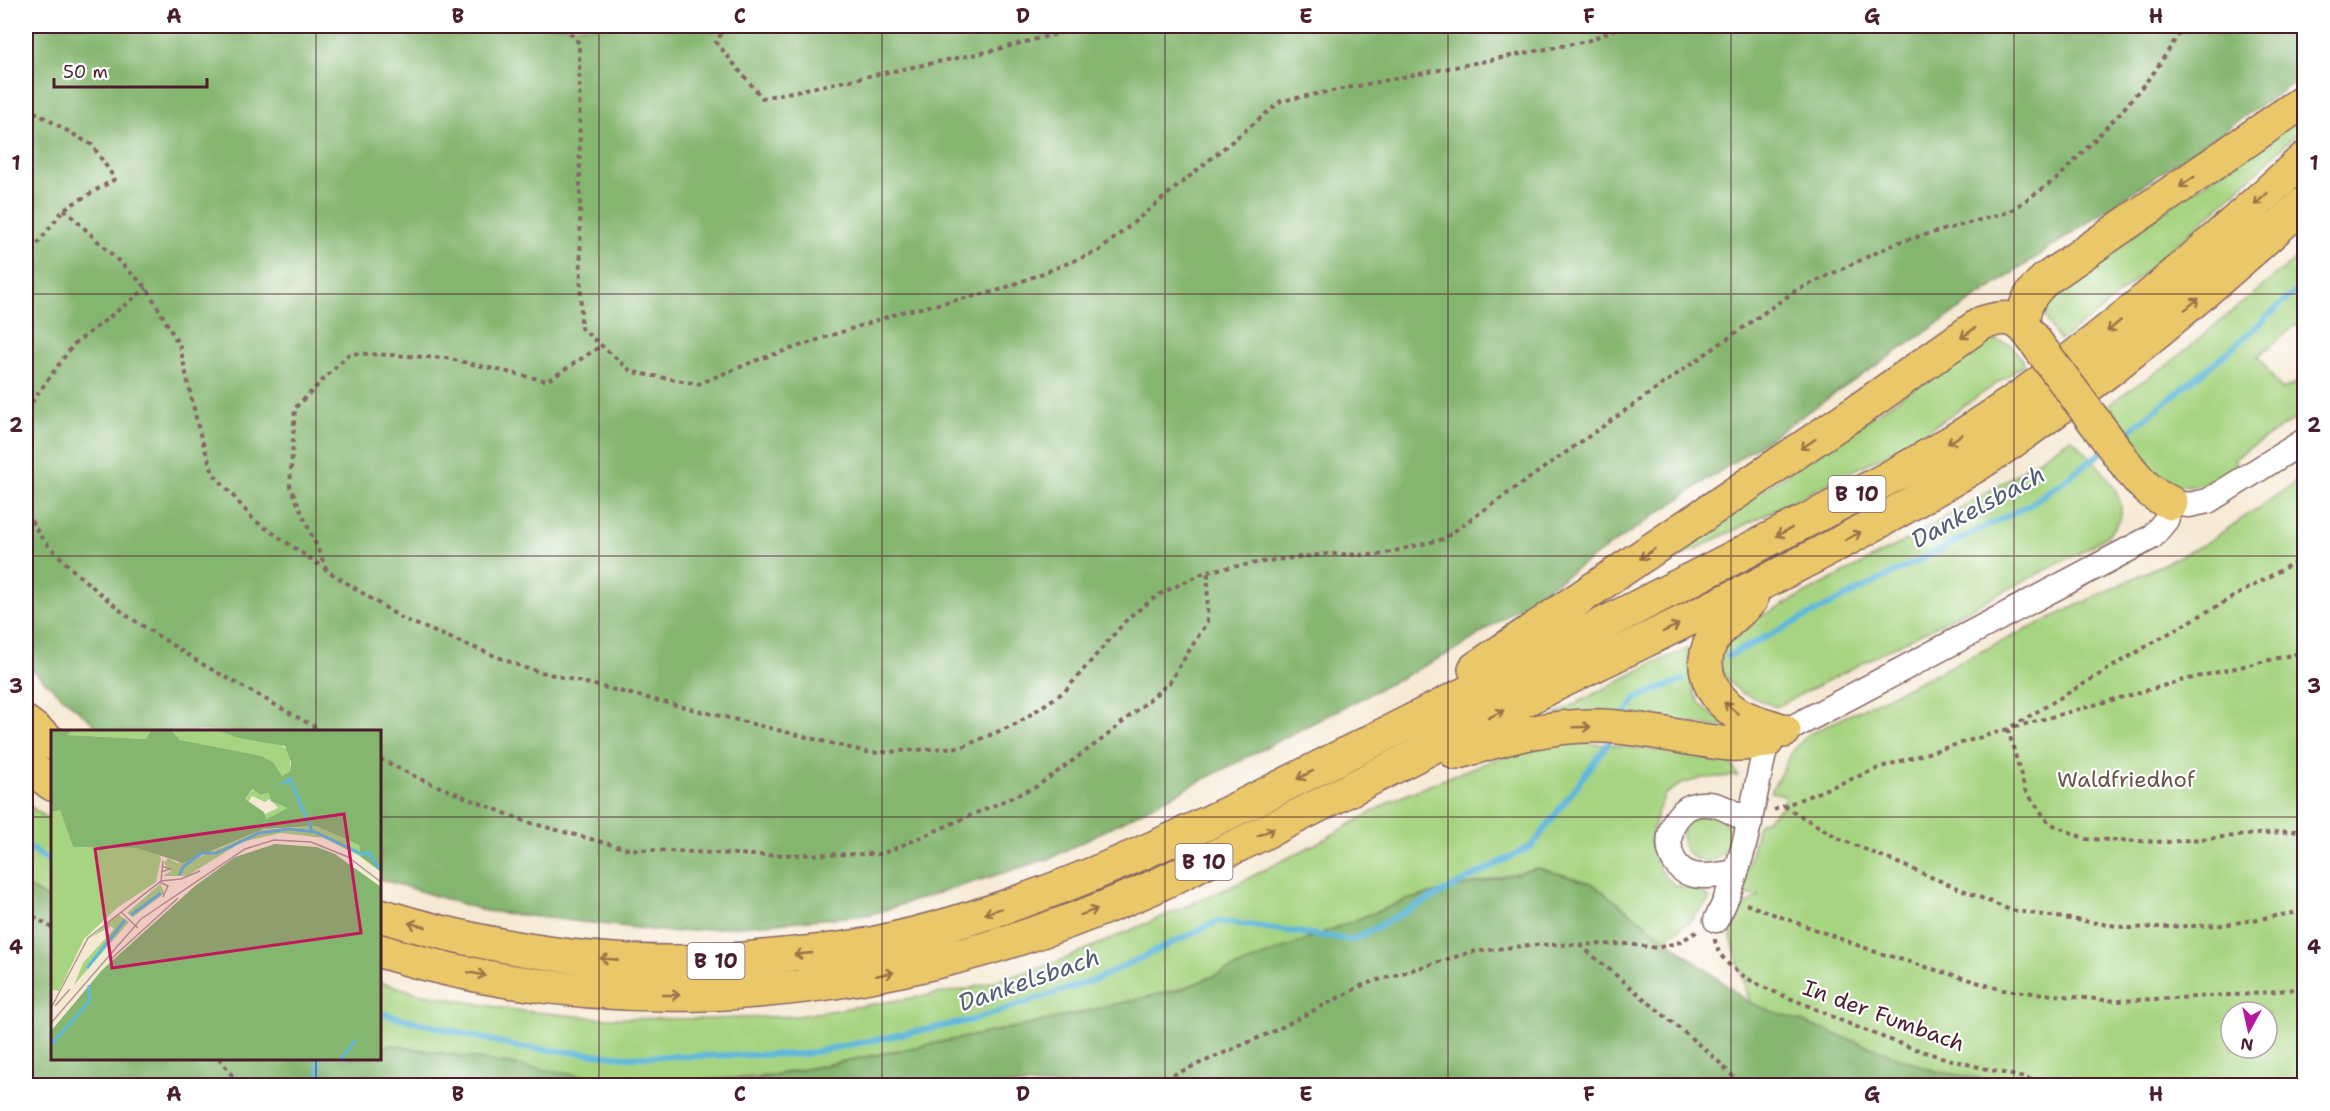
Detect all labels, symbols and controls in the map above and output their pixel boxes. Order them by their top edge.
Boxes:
text: A [166,3,182,29]
text: B [452,3,464,29]
text: C [734,3,746,29]
text: D [1016,3,1030,29]
text: E [1299,3,1313,29]
text: F [1583,3,1595,29]
text: G [1864,3,1880,29]
text: H [2149,3,2163,29]
scale bar [54,51,207,89]
text: 50 m [63,60,108,84]
text: 1 [11,150,21,176]
text: 1 [2309,150,2319,176]
one-way arrow [2180,176,2196,188]
one-way arrow [2254,191,2269,206]
one-way arrow [2184,297,2200,310]
one-way arrow [2107,319,2122,333]
one-way arrow [1961,327,1977,339]
text: 2 [9,412,23,438]
text: 2 [2307,412,2321,438]
one-way arrow [1947,433,1964,445]
one-way arrow [1800,438,1817,450]
water label: Dankelsbach [1905,458,2051,556]
road number: B 10 [1828,476,1886,512]
one-way arrow [1775,527,1793,538]
one-way arrow [1844,530,1861,542]
one-way arrow [1639,548,1656,560]
one-way arrow [1662,621,1680,633]
text: 3 [9,673,23,699]
text: 3 [2307,673,2321,699]
one-way arrow [1723,701,1739,714]
one-way arrow [1487,708,1505,719]
one-way arrow [1571,722,1591,733]
inset map [51,730,381,1060]
park label: Waldfriedhof [2057,765,2196,794]
one-way arrow [1296,770,1314,781]
one-way arrow [1257,825,1275,837]
road number: B 10 [1176,844,1232,880]
one-way arrow [984,906,1003,917]
one-way arrow [1079,906,1098,917]
one-way arrow [408,918,427,930]
text: 4 [9,934,23,960]
text: 4 [2307,934,2321,960]
water label: Dankelsbach [954,941,1104,1019]
road number: B 10 [688,943,744,979]
one-way arrow [794,948,814,959]
one-way arrow [599,953,619,964]
one-way arrow [875,968,895,979]
one-way arrow [467,969,487,980]
street label: In der Fumbach [1799,973,1969,1058]
one-way arrow [660,989,680,1001]
north arrow [2219,1000,2279,1060]
text: N [2239,1033,2255,1056]
text: A [166,1081,182,1107]
text: B [452,1081,464,1107]
text: C [734,1081,746,1107]
text: D [1016,1081,1030,1107]
text: E [1299,1081,1313,1107]
text: F [1583,1081,1595,1107]
text: G [1864,1081,1880,1107]
text: H [2149,1081,2163,1107]

